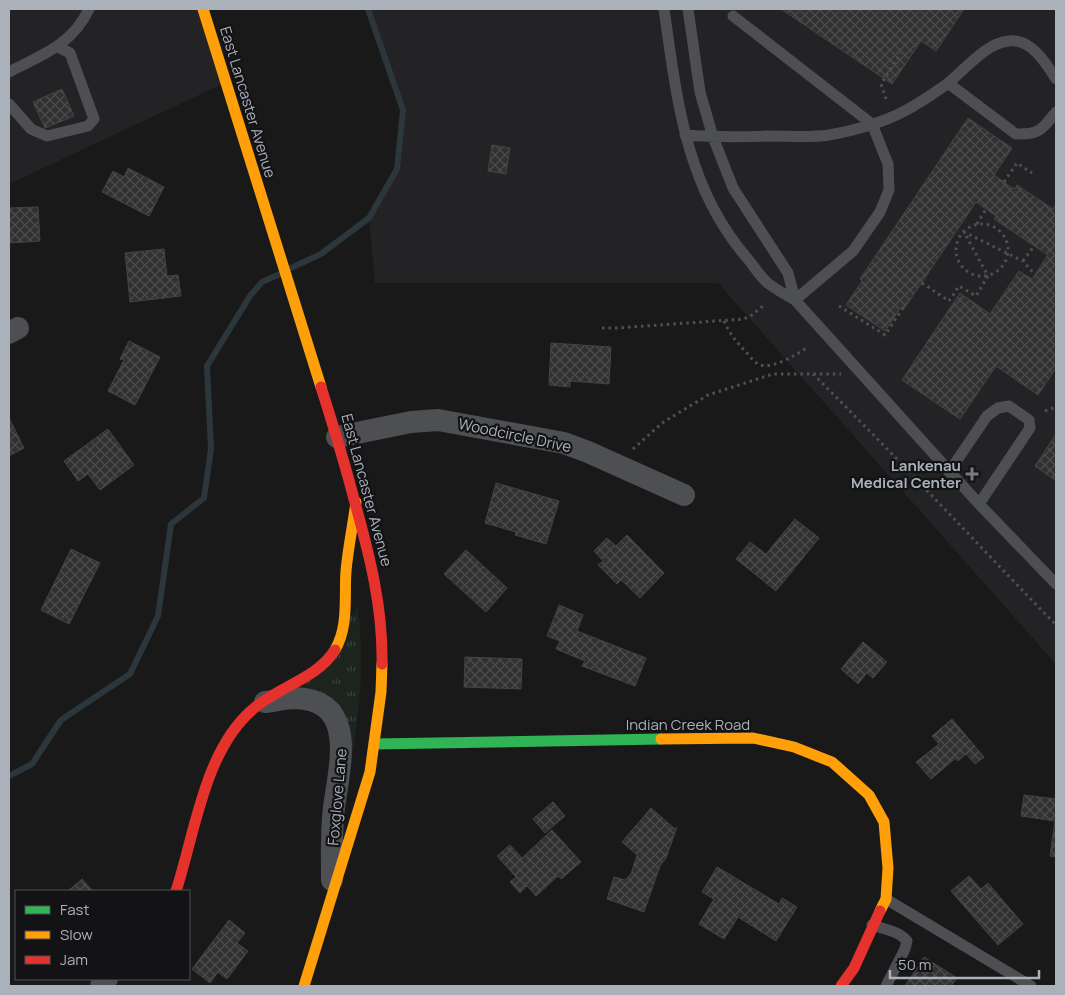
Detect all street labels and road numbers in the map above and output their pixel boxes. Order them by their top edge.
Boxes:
street label: East Lancaster Avenue [215,24,281,181]
street label: East Lancaster Avenue [337,411,398,569]
street label: Woodcircle Drive [457,413,574,457]
street label: Indian Creek Road [626,714,750,735]
street label: Foxglove Lane [322,747,352,846]

